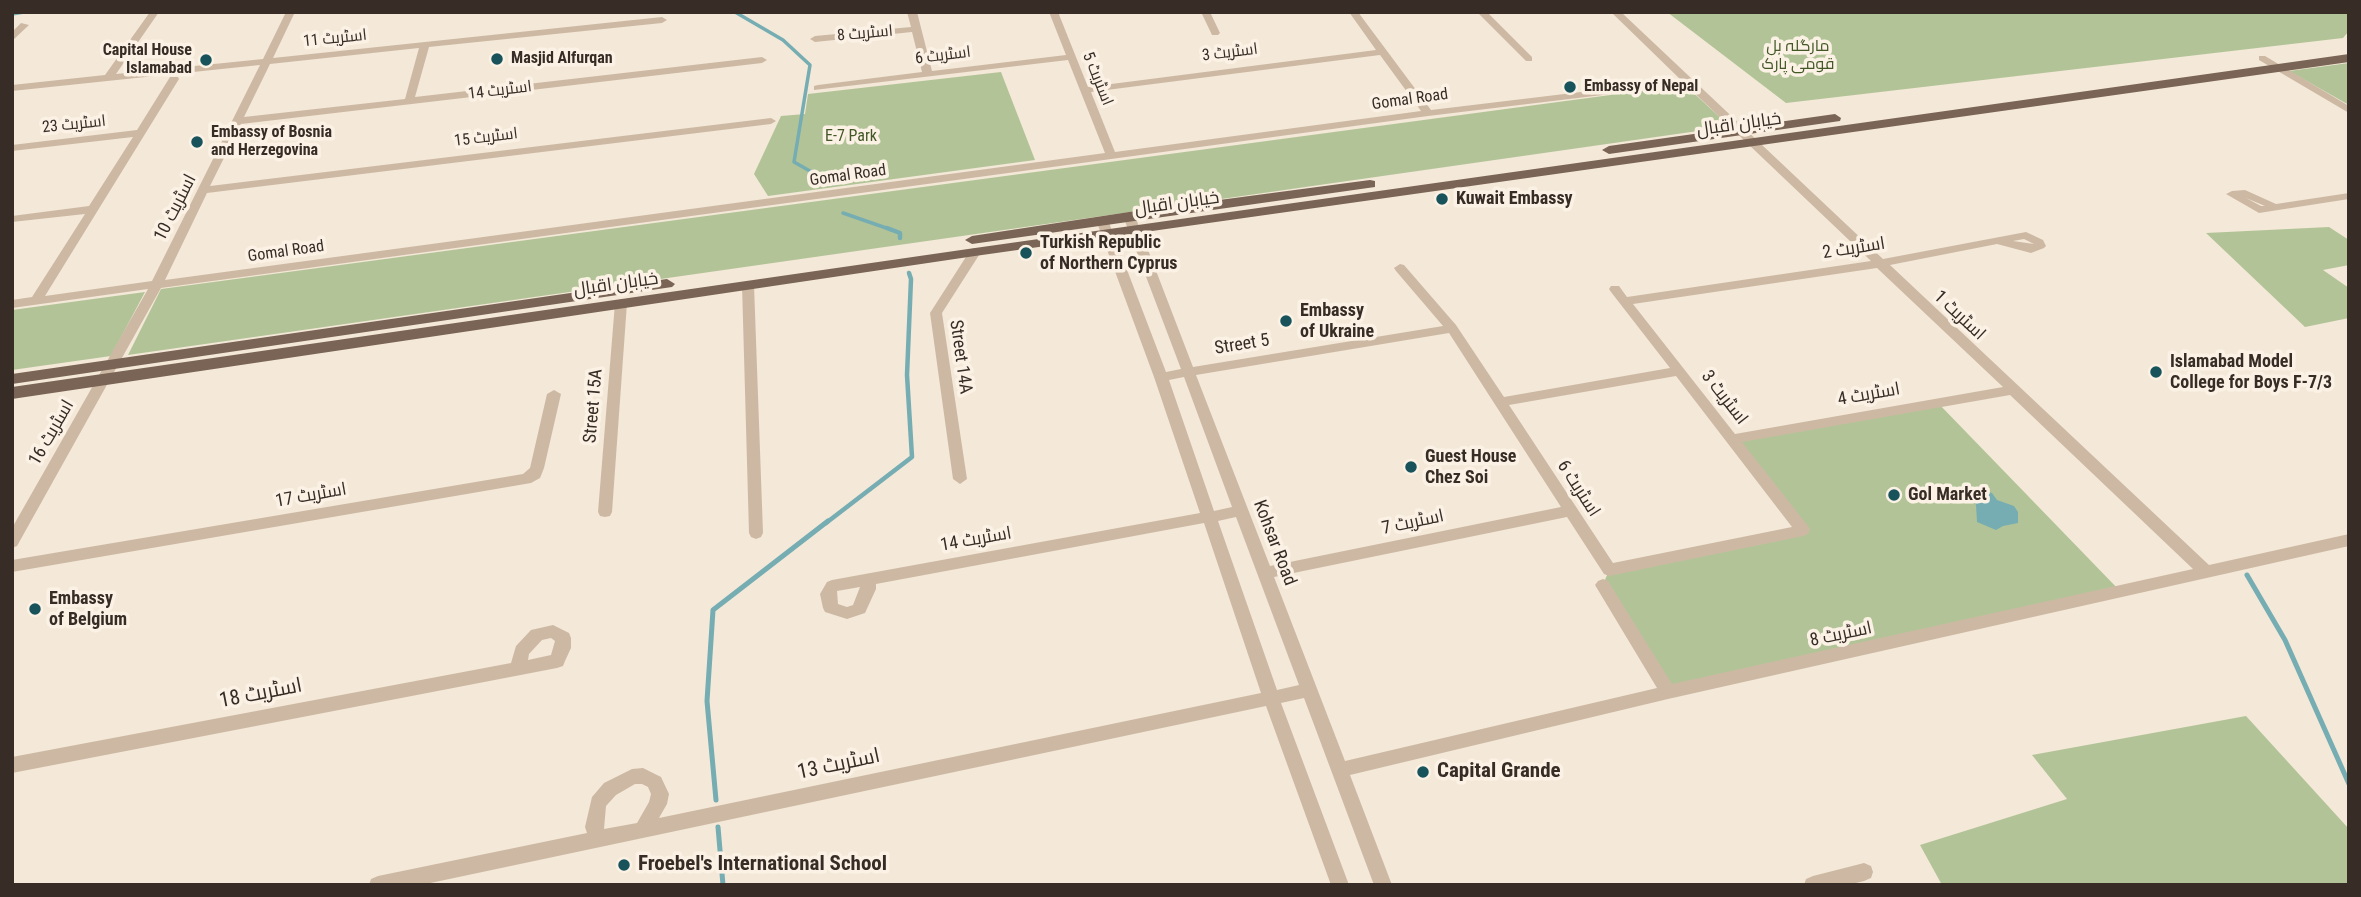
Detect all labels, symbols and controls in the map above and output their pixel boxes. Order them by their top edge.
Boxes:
street label: اسٹریٹ 8 [836,22,894,46]
street label: اسٹریٹ 11 [302,26,368,52]
park label: مارگلہ ہل قومی پارک [1762,37,1834,75]
street label: اسٹریٹ 3 [1201,40,1259,66]
place label: Capital House Islamabad [103,41,192,79]
street label: اسٹریٹ 6 [914,43,972,69]
place label: Masjid Alfurqan [511,49,613,69]
street label: اسٹریٹ 5 [1078,49,1116,109]
marker: Masjid Alfurqan [489,51,505,67]
marker: Capital House Islamabad [198,52,214,68]
place label: Embassy of Nepal [1584,77,1698,97]
street label: اسٹریٹ 14 [467,78,533,104]
marker: Embassy of Nepal [1562,79,1578,95]
street label: Gomal Road [1371,85,1449,115]
street label: خیابان اقبال [1695,108,1783,142]
street label: اسٹریٹ 23 [41,112,107,138]
place label: Embassy of Bosnia and Herzegovina [211,123,332,161]
street label: اسٹریٹ 15 [453,125,519,151]
park label: E-7 Park [825,127,877,147]
marker: Embassy of Bosnia and Herzegovina [189,134,205,150]
street label: Gomal Road [809,161,887,191]
street label: اسٹریٹ 10 [150,171,202,245]
street label: خیابان اقبال [1133,187,1221,221]
place label: Kuwait Embassy [1456,188,1573,210]
marker: Kuwait Embassy [1434,191,1450,207]
place label: Turkish Republic of Northern Cyprus [1040,232,1178,274]
street label: اسٹریٹ 2 [1821,233,1887,265]
street label: Gomal Road [247,237,325,267]
marker: Turkish Republic of Northern Cyprus [1018,245,1034,261]
street label: خیابان اقبال [572,268,660,302]
street label: اسٹریٹ 1 [1929,287,1989,345]
place label: Embassy of Ukraine [1300,300,1374,342]
marker: Embassy of Ukraine [1278,313,1294,329]
street label: Street 14A [944,319,976,395]
street label: Street 5 [1213,330,1271,360]
place label: Islamabad Model College for Boys F-7/3 [2170,351,2332,394]
marker: Islamabad Model College for Boys F-7/3 [2148,364,2164,380]
street label: اسٹریٹ 3 [1696,367,1752,429]
street label: Street 15A [580,368,608,444]
street label: اسٹریٹ 4 [1836,379,1902,411]
street label: اسٹریٹ 16 [25,396,79,470]
place label: Guest House Chez Soi [1425,446,1516,489]
street label: اسٹریٹ 6 [1552,457,1604,521]
marker: Guest House Chez Soi [1403,459,1419,475]
street label: اسٹریٹ 17 [274,479,348,513]
place label: Gol Market [1908,484,1987,506]
marker: Gol Market [1886,487,1902,503]
street label: Kohsar Road [1248,497,1300,589]
street label: اسٹریٹ 7 [1380,506,1446,540]
street label: اسٹریٹ 14 [939,523,1013,557]
place label: Embassy of Belgium [49,588,127,630]
marker: Embassy of Belgium [27,601,43,617]
street label: اسٹریٹ 8 [1808,618,1874,652]
street label: اسٹریٹ 18 [217,674,305,714]
street label: اسٹریٹ 13 [795,744,883,786]
place label: Capital Grande [1437,759,1561,785]
marker: Capital Grande [1415,764,1431,780]
place label: Froebel's International School [638,852,887,878]
marker: Froebel's International School [616,857,632,873]

